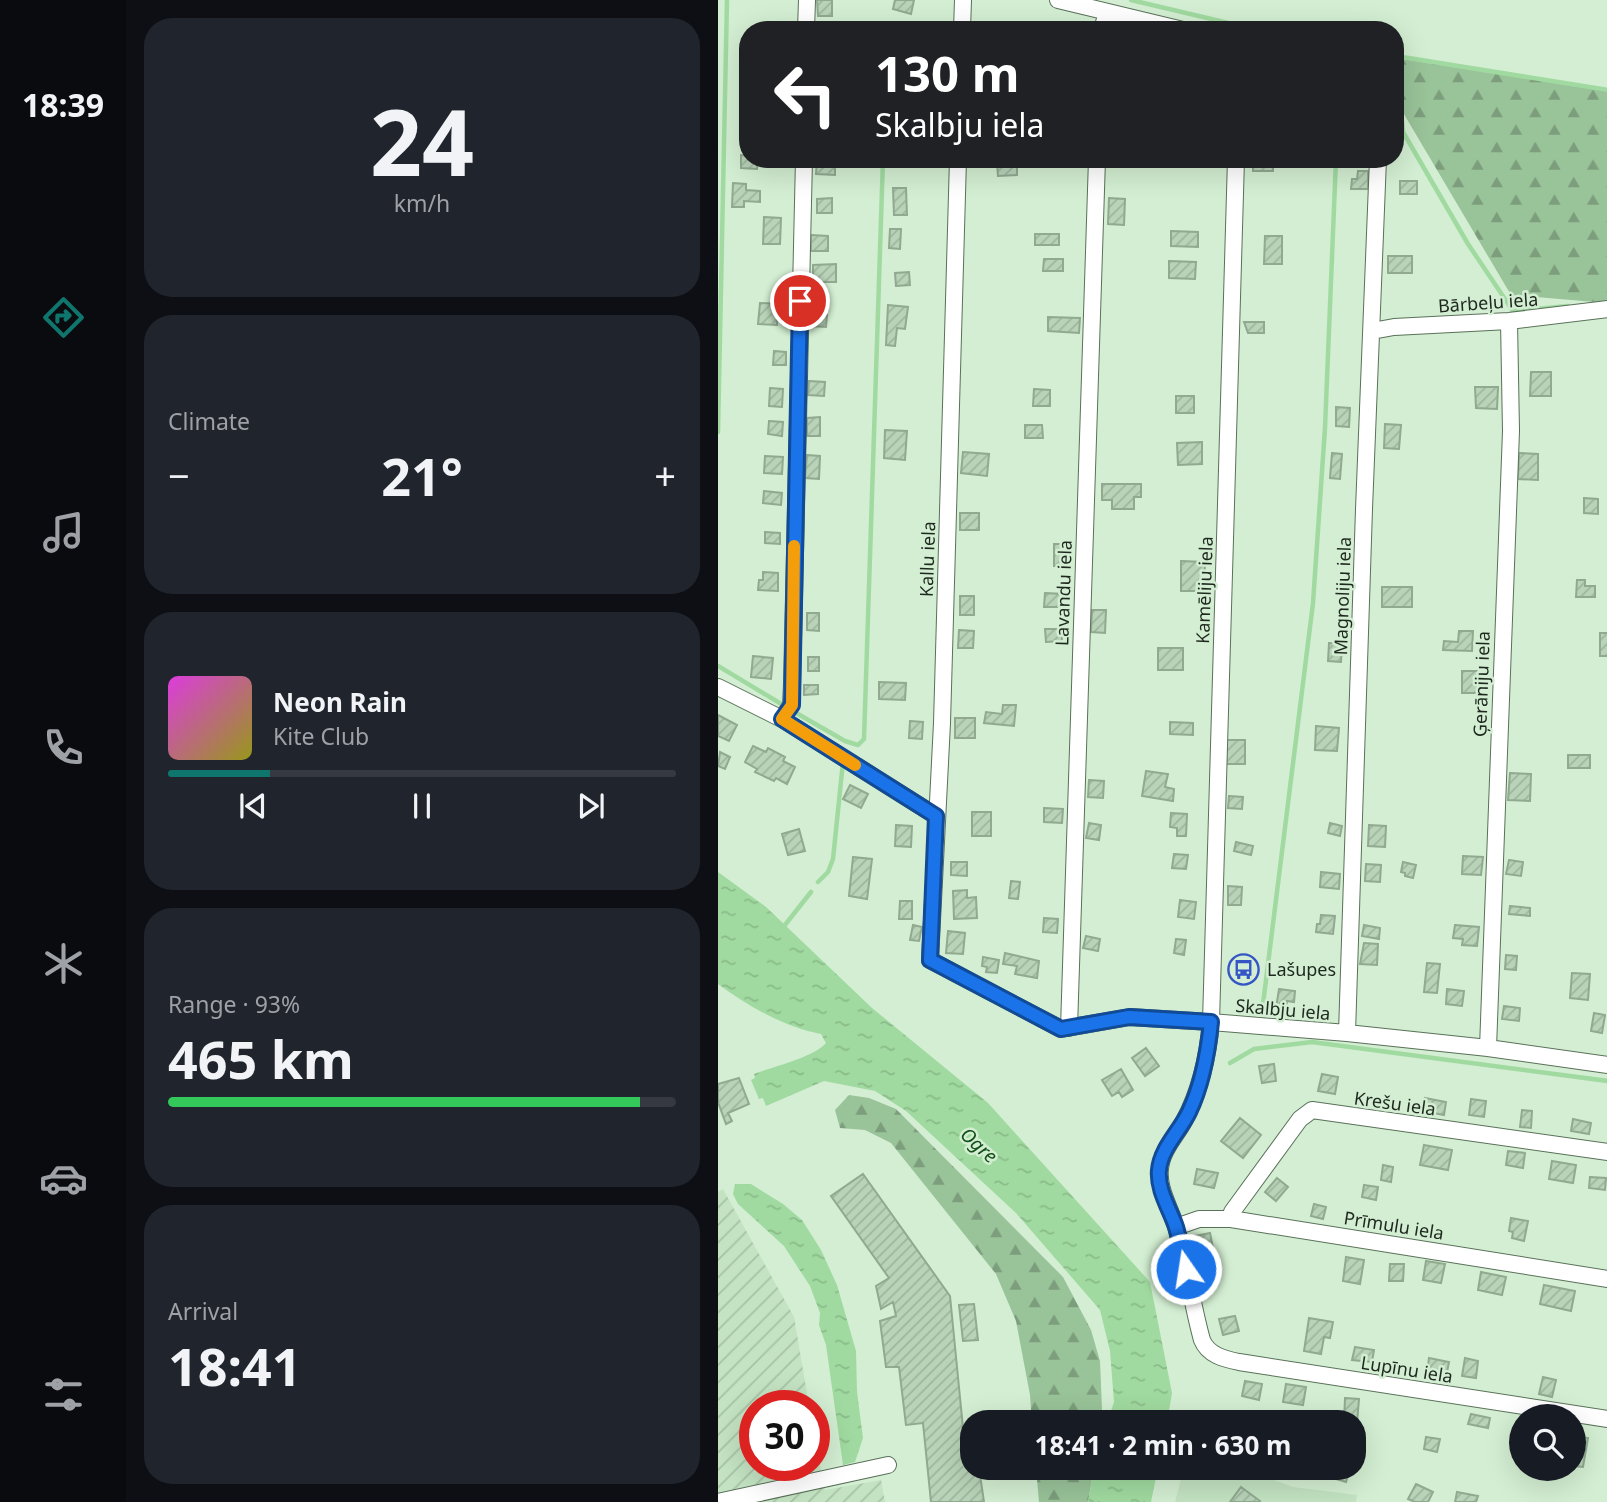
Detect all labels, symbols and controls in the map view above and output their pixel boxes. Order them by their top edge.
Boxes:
text: 130 m [875,40,1020,106]
icon: left [760,49,851,140]
text: 24 [370,79,474,203]
text: 18:39 [22,83,104,126]
text: Skalbju iela [875,103,1044,146]
text: km/h [394,187,450,219]
pin [770,271,830,331]
icon: arrive [781,282,819,320]
street label: Bārbeļu iela [1437,287,1539,317]
icon: directions [39,293,88,342]
text: Climate [168,405,250,437]
text: 21° [381,440,463,511]
text: − [168,449,190,501]
text: + [654,449,676,501]
icon: music [39,508,88,557]
street label: Kallu iela [914,521,940,597]
street label: Kamēliju iela [1190,536,1218,644]
street label: Magnoliju iela [1328,536,1356,656]
street label: Lavandu iela [1049,539,1077,647]
street label: Ģerāniju iela [1467,631,1495,737]
text: Neon Rain [273,684,407,720]
text: Kite Club [273,720,369,752]
icon: phone [39,723,88,772]
icon: previous [234,787,272,825]
icon: pause [403,787,441,825]
icon: next [572,787,610,825]
icon: climate [39,939,88,988]
bus stop icon: Lašupes [1227,952,1261,986]
place label: Lašupes [1267,957,1336,981]
text: Range · 93% [168,988,300,1020]
street label: Skalbju iela [1234,993,1332,1025]
text: 465 km [168,1023,354,1094]
street label: Krešu iela [1353,1085,1437,1121]
water label: Ogre [955,1121,1003,1169]
icon: car [39,1154,88,1203]
street label: Prīmulu iela [1342,1205,1446,1245]
position arrow [1149,1232,1223,1306]
text: Arrival [168,1295,238,1327]
text: 18:41 [168,1330,302,1401]
street label: Lupīnu iela [1359,1350,1455,1388]
icon: filters [39,1370,88,1419]
speed limit sign: 30 [739,1390,830,1481]
map controls [1509,1404,1586,1481]
button: search [1509,1404,1586,1481]
text: 18:41 · 2 min · 630 m [1035,1427,1291,1463]

